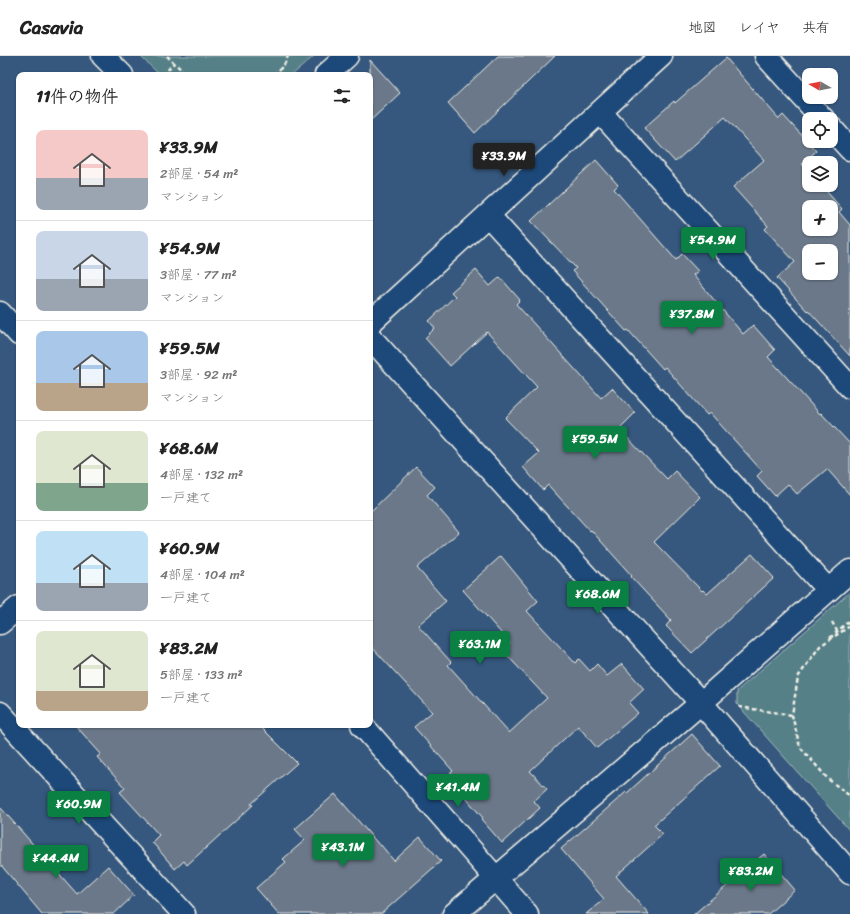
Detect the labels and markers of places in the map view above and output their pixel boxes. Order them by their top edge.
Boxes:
pin: ¥33.9M [471,143,537,177]
pin: ¥54.9M [680,227,746,261]
pin: ¥37.8M [659,301,725,335]
pin: ¥59.5M [562,426,628,460]
pin: ¥68.6M [565,581,631,615]
pin: ¥63.1M [447,631,513,665]
pin: ¥41.4M [425,774,491,808]
pin: ¥60.9M [46,791,112,825]
pin: ¥43.1M [310,834,376,868]
pin: ¥44.4M [23,845,89,879]
pin: ¥83.2M [718,858,784,892]

